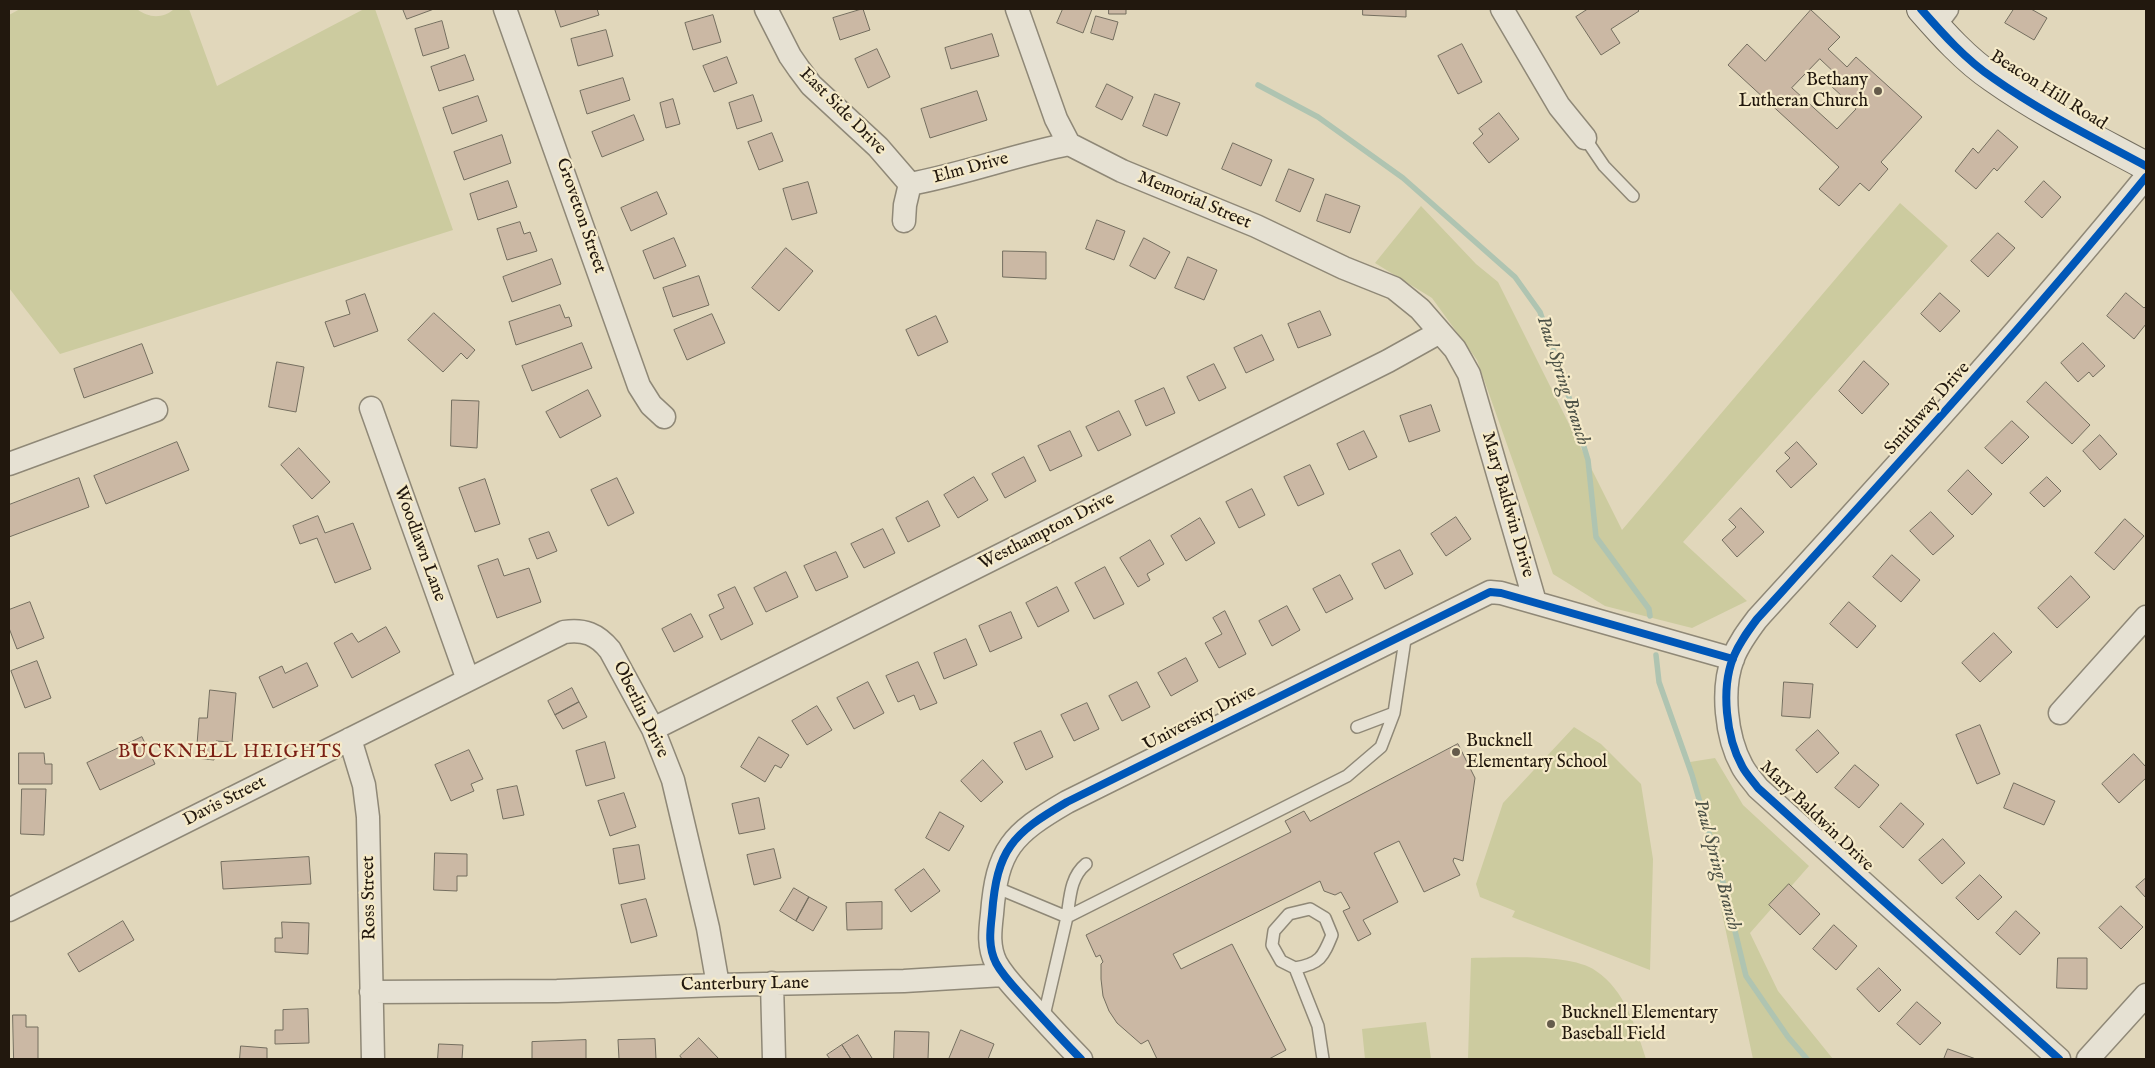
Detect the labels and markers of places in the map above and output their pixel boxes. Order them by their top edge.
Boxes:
place label: Bethany Lutheran Church [1738,70,1868,112]
marker: Bethany Lutheran Church [1872,85,1884,97]
place label: Bucknell Elementary School [1466,731,1607,774]
marker: Bucknell Elementary School [1450,746,1462,758]
place label: Bucknell Elementary Baseball Field [1561,1003,1718,1046]
marker: Bucknell Elementary Baseball Field [1545,1018,1557,1030]

